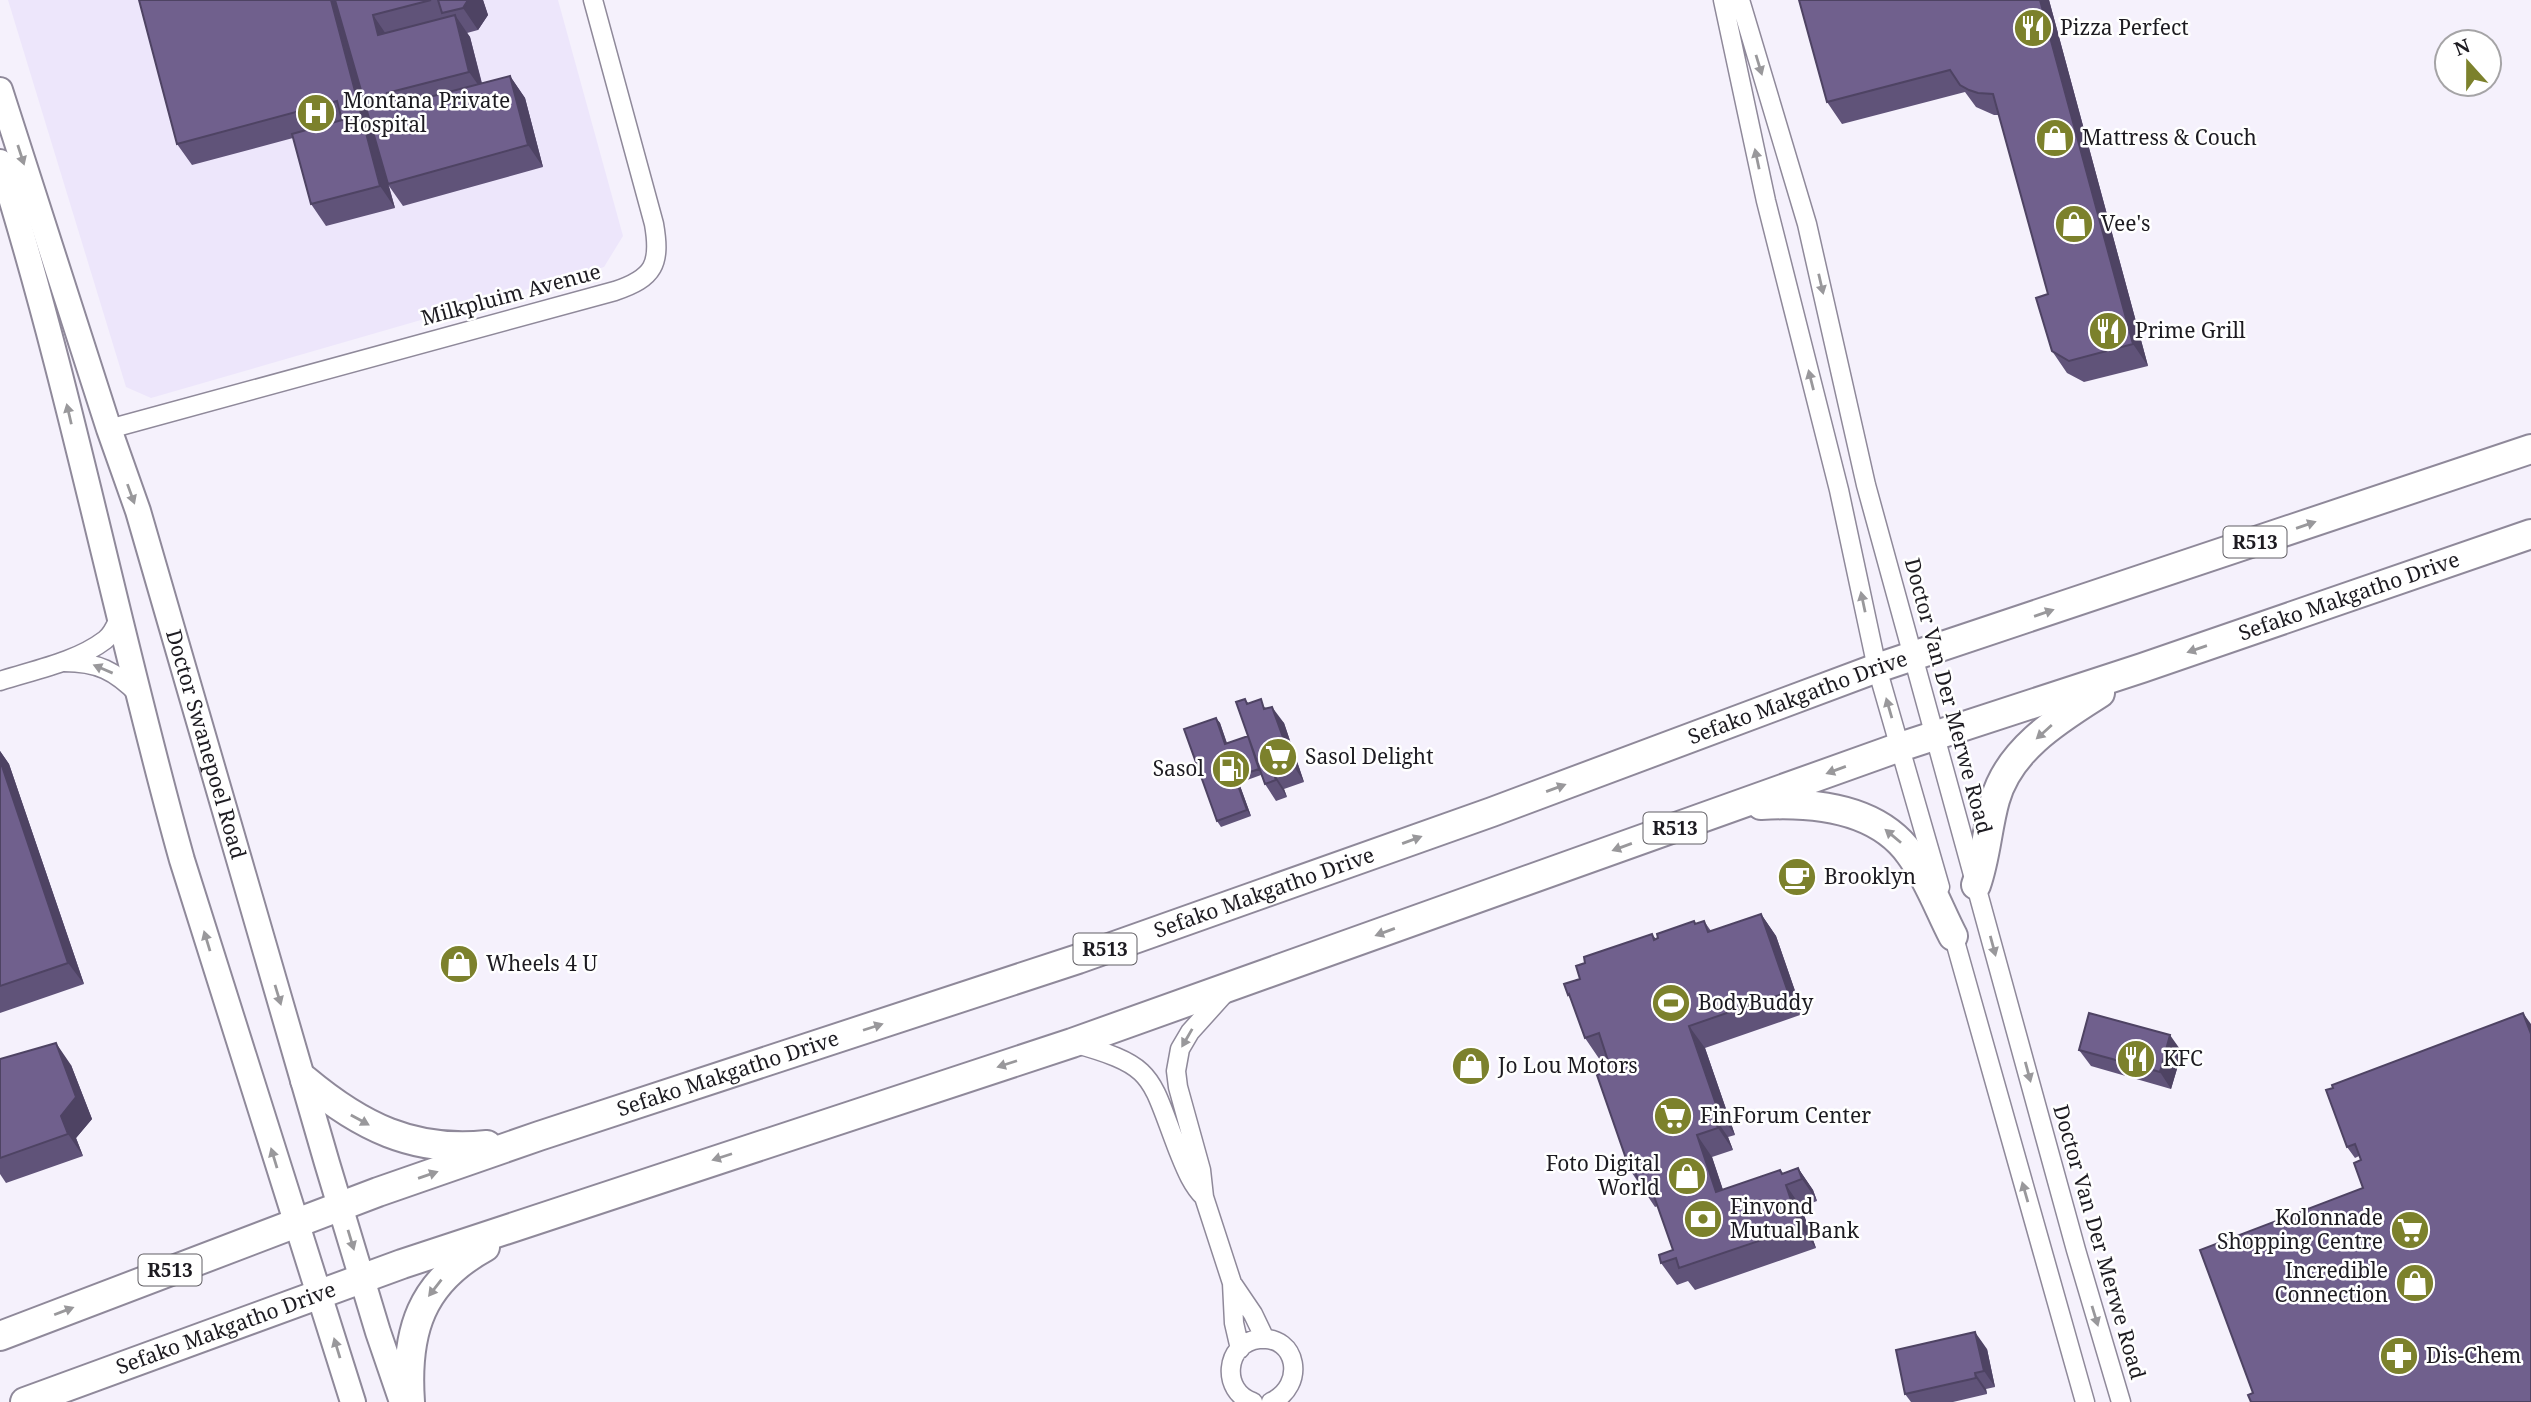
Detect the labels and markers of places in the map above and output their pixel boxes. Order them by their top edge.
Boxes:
restaurant icon: Pizza Perfect [2012,7,2054,49]
place label: Pizza Perfect [2060,13,2189,41]
place label: Montana Private Hospital [343,86,510,138]
hospital icon: Montana Private Hospital [295,92,337,134]
shop icon: Mattress & Couch [2034,117,2076,159]
place label: Mattress & Couch [2082,123,2257,151]
shop icon: Vee's [2053,203,2095,245]
place label: Vee's [2101,209,2150,237]
restaurant icon: Prime Grill [2087,310,2129,352]
place label: Prime Grill [2135,316,2246,344]
supermarket icon: Sasol Delight [1257,736,1299,778]
place label: Sasol Delight [1305,742,1434,770]
fuel station icon: Sasol [1210,748,1252,790]
place label: Sasol [1153,754,1204,782]
cafe icon: Brooklyn [1776,856,1818,898]
place label: Brooklyn [1824,862,1916,890]
shop icon: Wheels 4 U [438,943,480,985]
place label: Wheels 4 U [486,949,598,977]
sports icon: BodyBuddy [1650,982,1692,1024]
place label: BodyBuddy [1698,988,1813,1016]
restaurant icon: KFC [2115,1038,2157,1080]
place label: KFC [2163,1044,2203,1072]
shop icon: Jo Lou Motors [1450,1045,1492,1087]
place label: Jo Lou Motors [1497,1051,1638,1079]
supermarket icon: FinForum Center [1652,1095,1694,1137]
place label: FinForum Center [1700,1101,1871,1129]
place label: Foto Digital World [1546,1149,1660,1201]
shop icon: Foto Digital World [1666,1155,1708,1197]
place label: Finvond Mutual Bank [1730,1192,1860,1244]
bank icon: Finvond Mutual Bank [1682,1198,1724,1240]
place label: Kolonnade Shopping Centre [2217,1203,2383,1255]
supermarket icon: Kolonnade Shopping Centre [2389,1209,2431,1251]
place label: Incredible Connection [2275,1256,2388,1308]
shop icon: Incredible Connection [2394,1262,2436,1304]
pharmacy icon: Dis-Chem [2378,1335,2420,1377]
place label: Dis-Chem [2426,1341,2521,1369]

